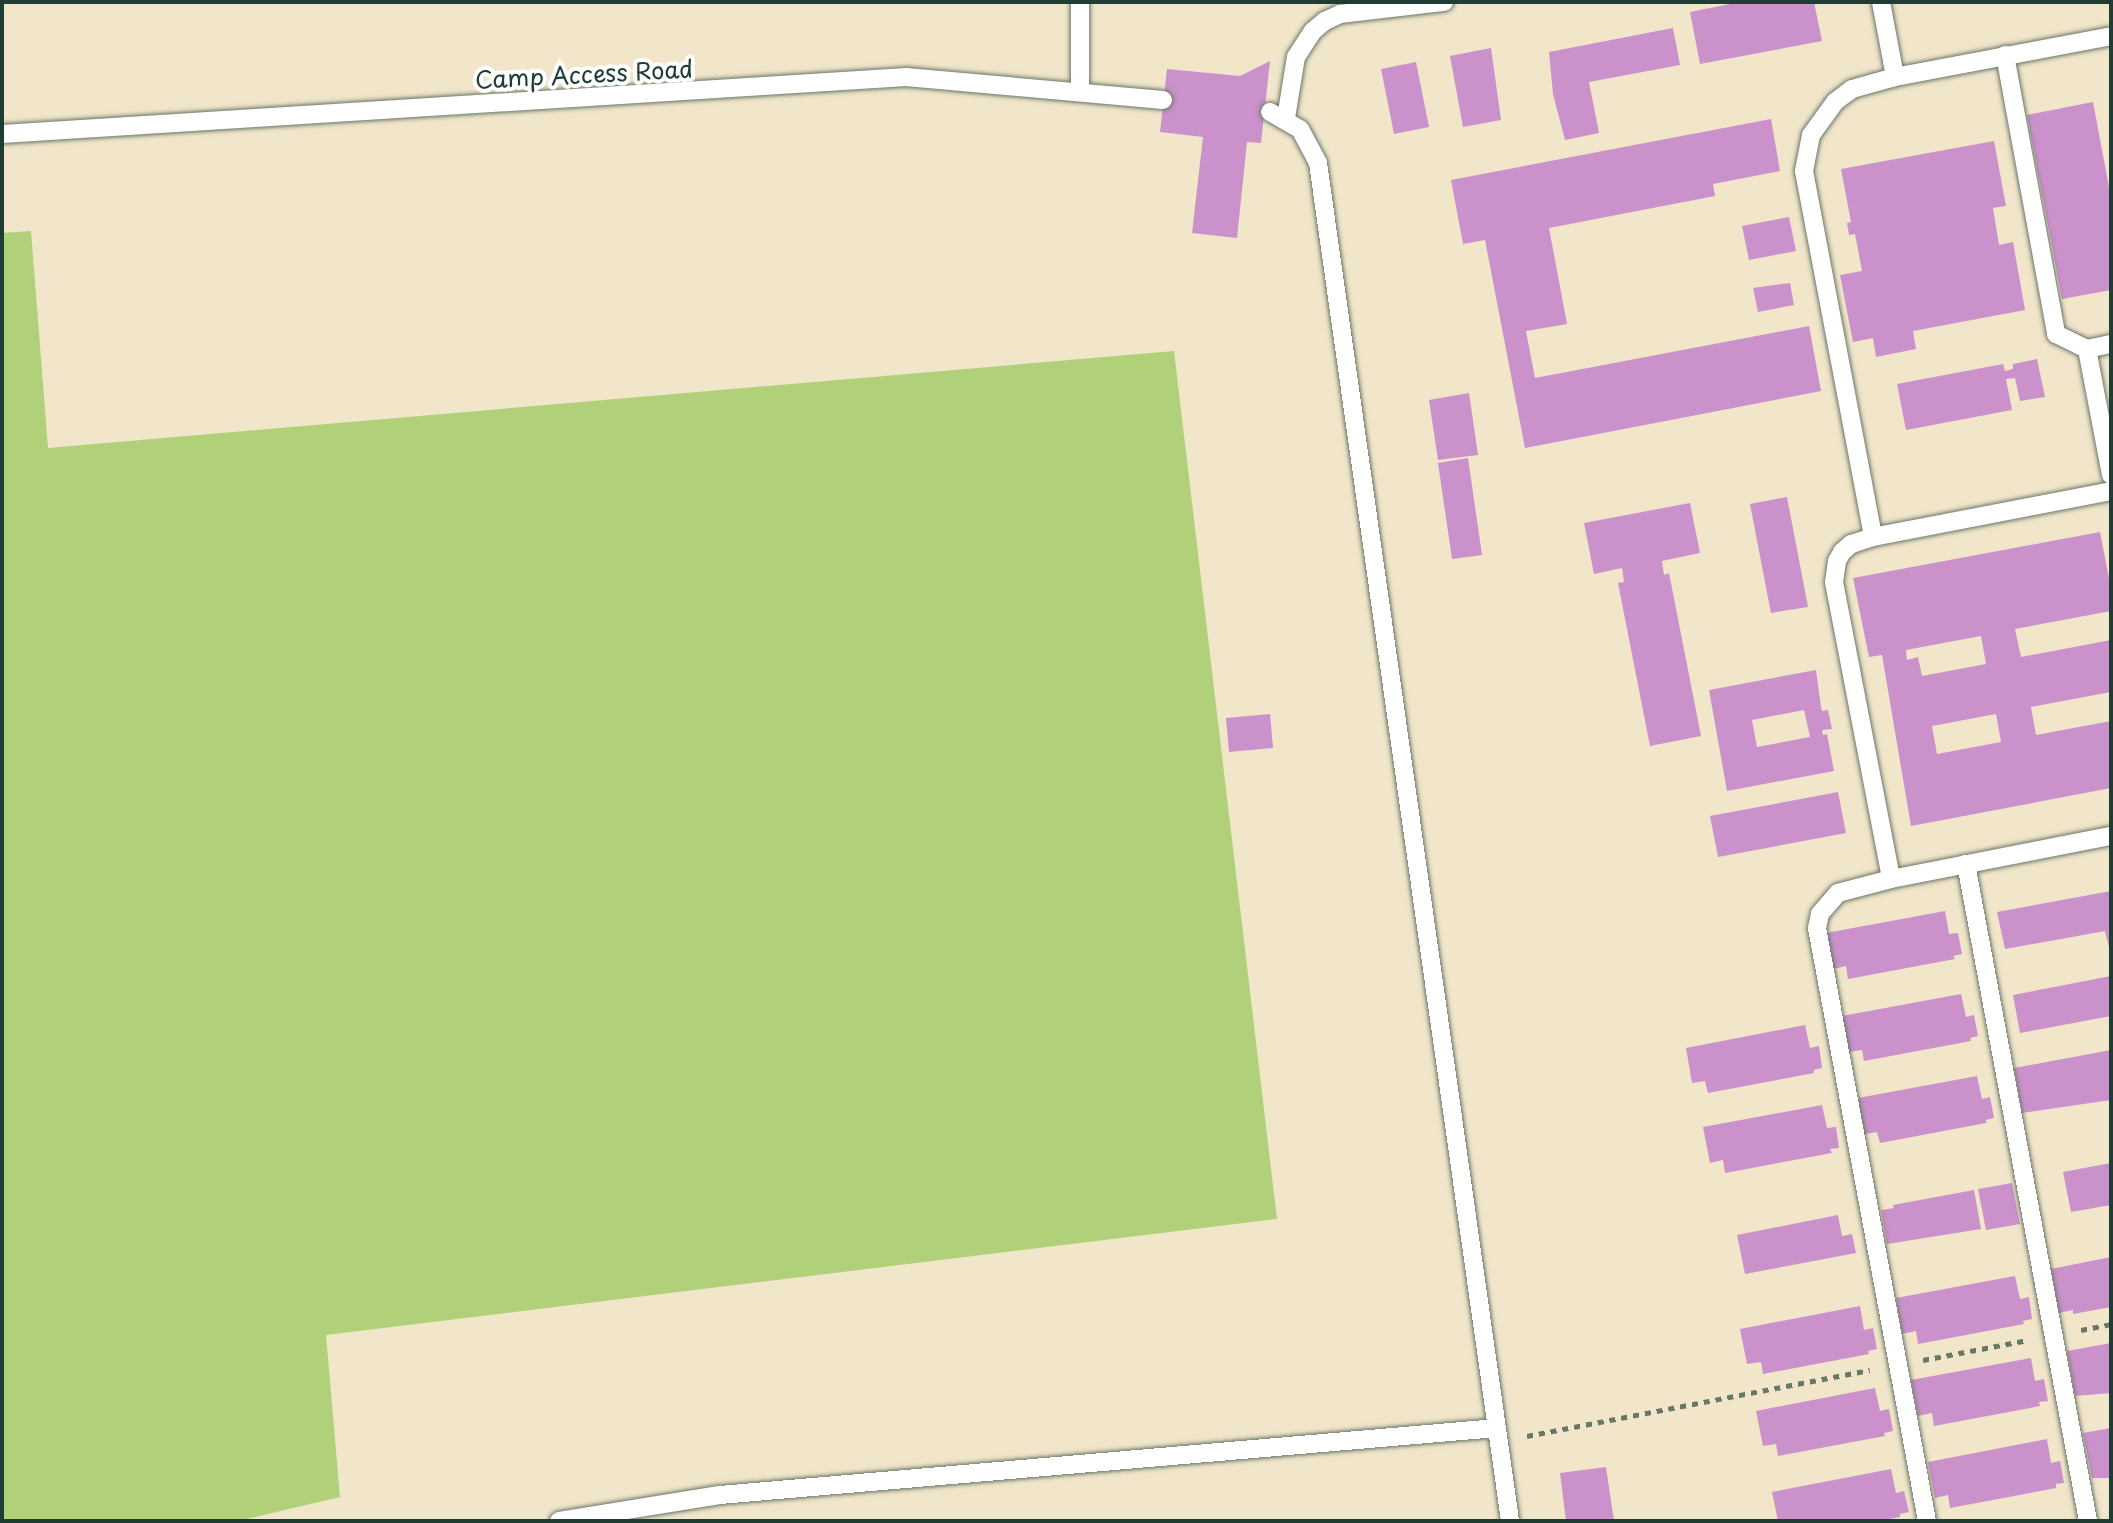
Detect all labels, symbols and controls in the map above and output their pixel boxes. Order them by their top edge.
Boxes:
street label: Camp Access Road [474,54,694,94]

